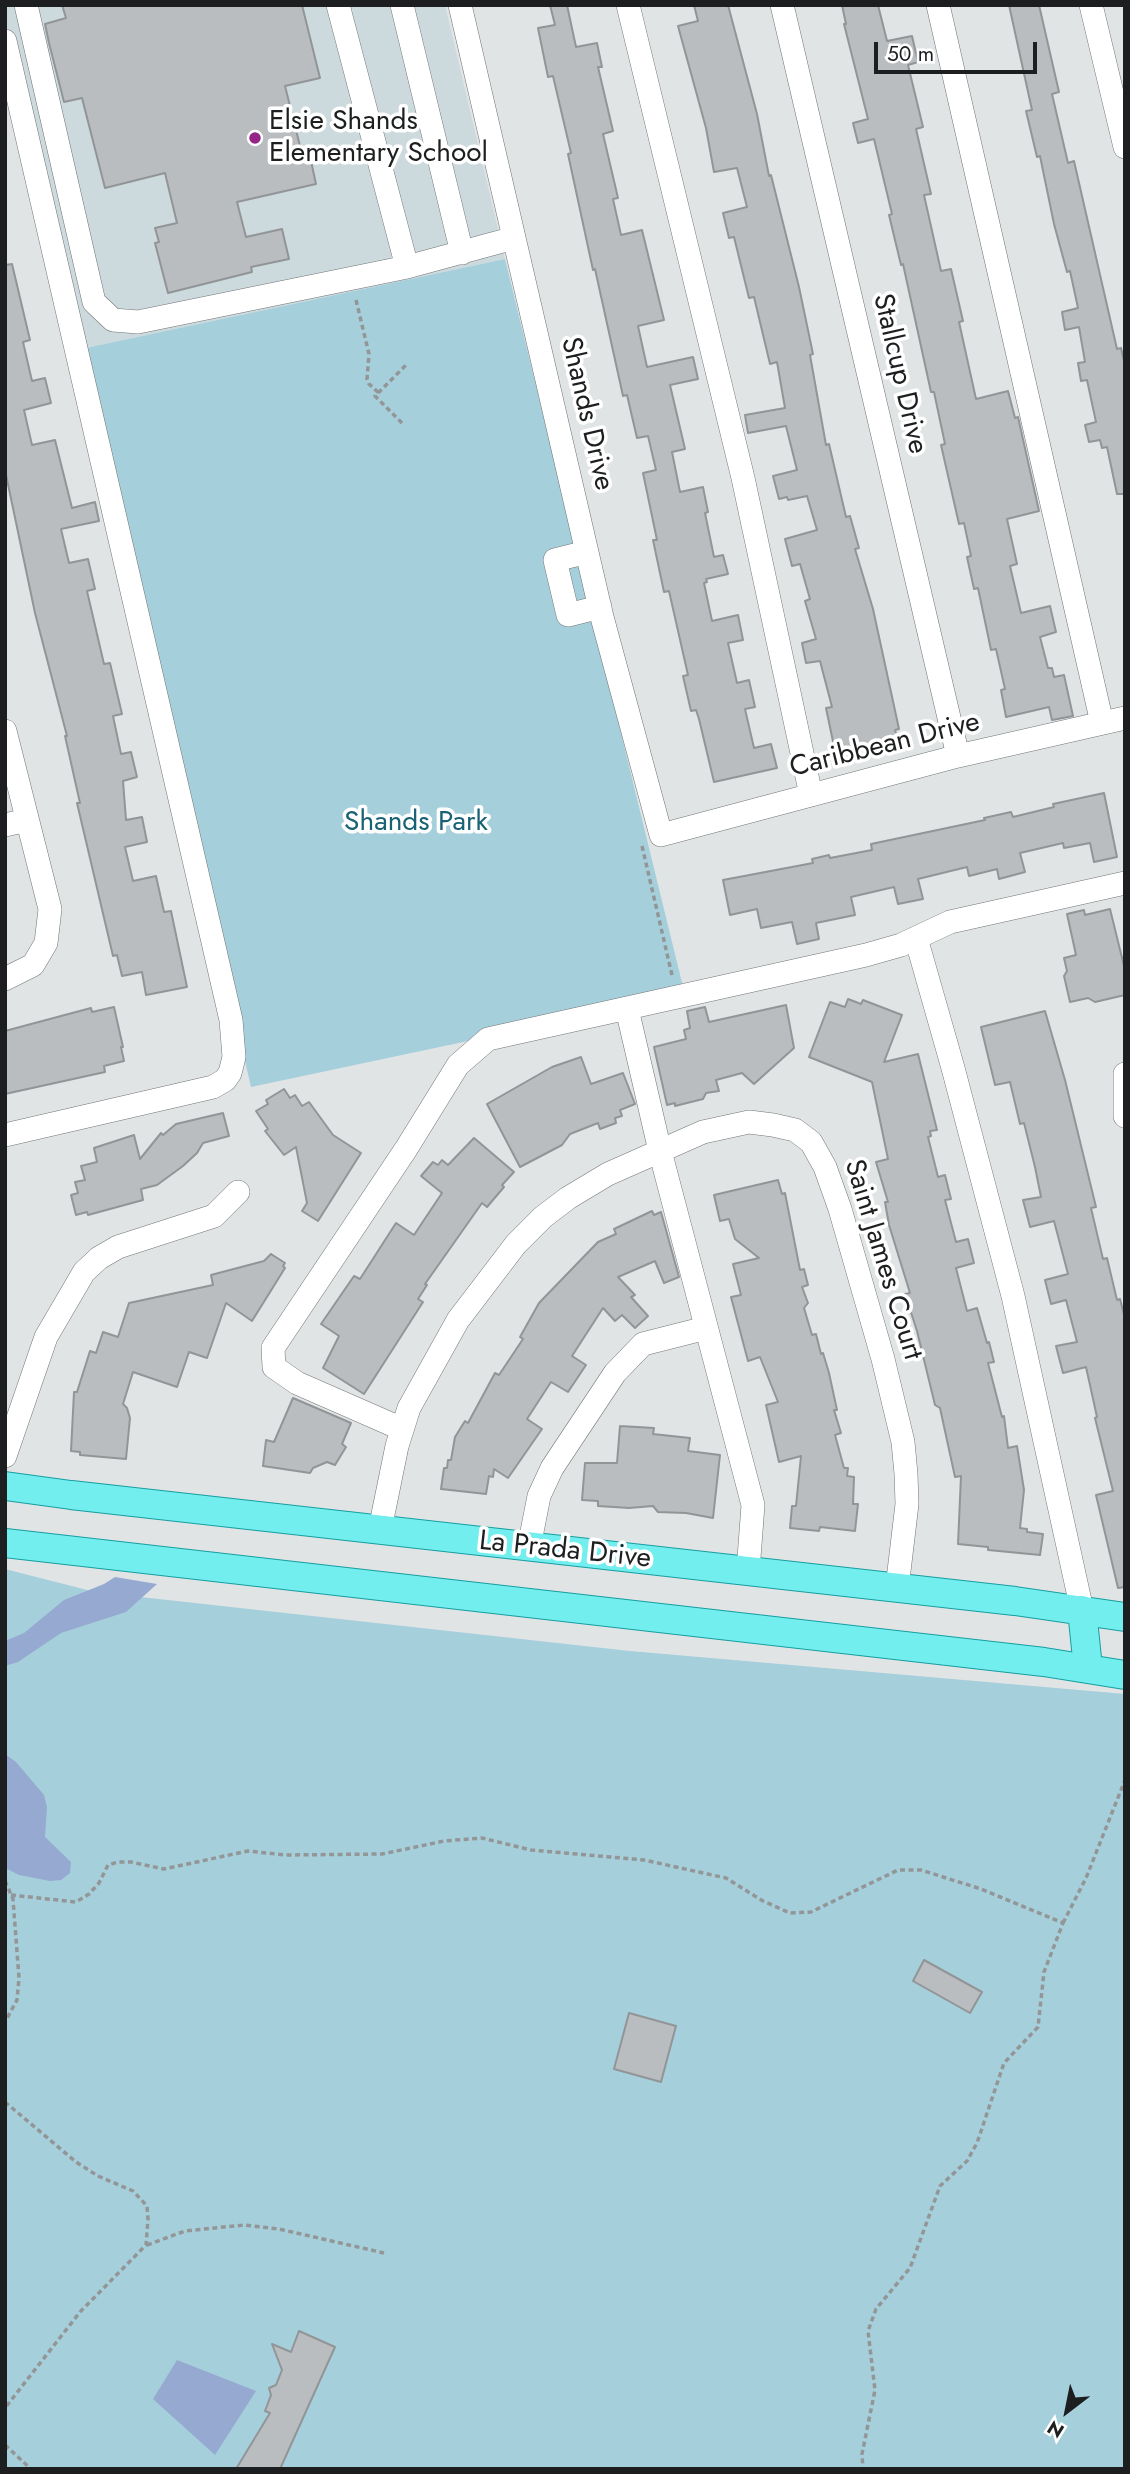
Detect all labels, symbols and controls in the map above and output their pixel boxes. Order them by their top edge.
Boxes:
scale bar [878,28,1041,72]
text: 50 m [887,39,934,69]
place label: Elsie Shands Elementary School [269,105,488,171]
marker: Elsie Shands Elementary School [247,130,263,146]
street label: Stallcup Drive [864,291,934,457]
street label: Shands Drive [552,334,620,494]
street label: Caribbean Drive [786,706,984,786]
park label: Shands Park [344,806,488,840]
street label: Saint James Court [836,1156,928,1364]
street label: La Prada Drive [478,1525,652,1577]
north arrow [1032,2376,1102,2446]
text: N [1042,2414,1069,2445]

